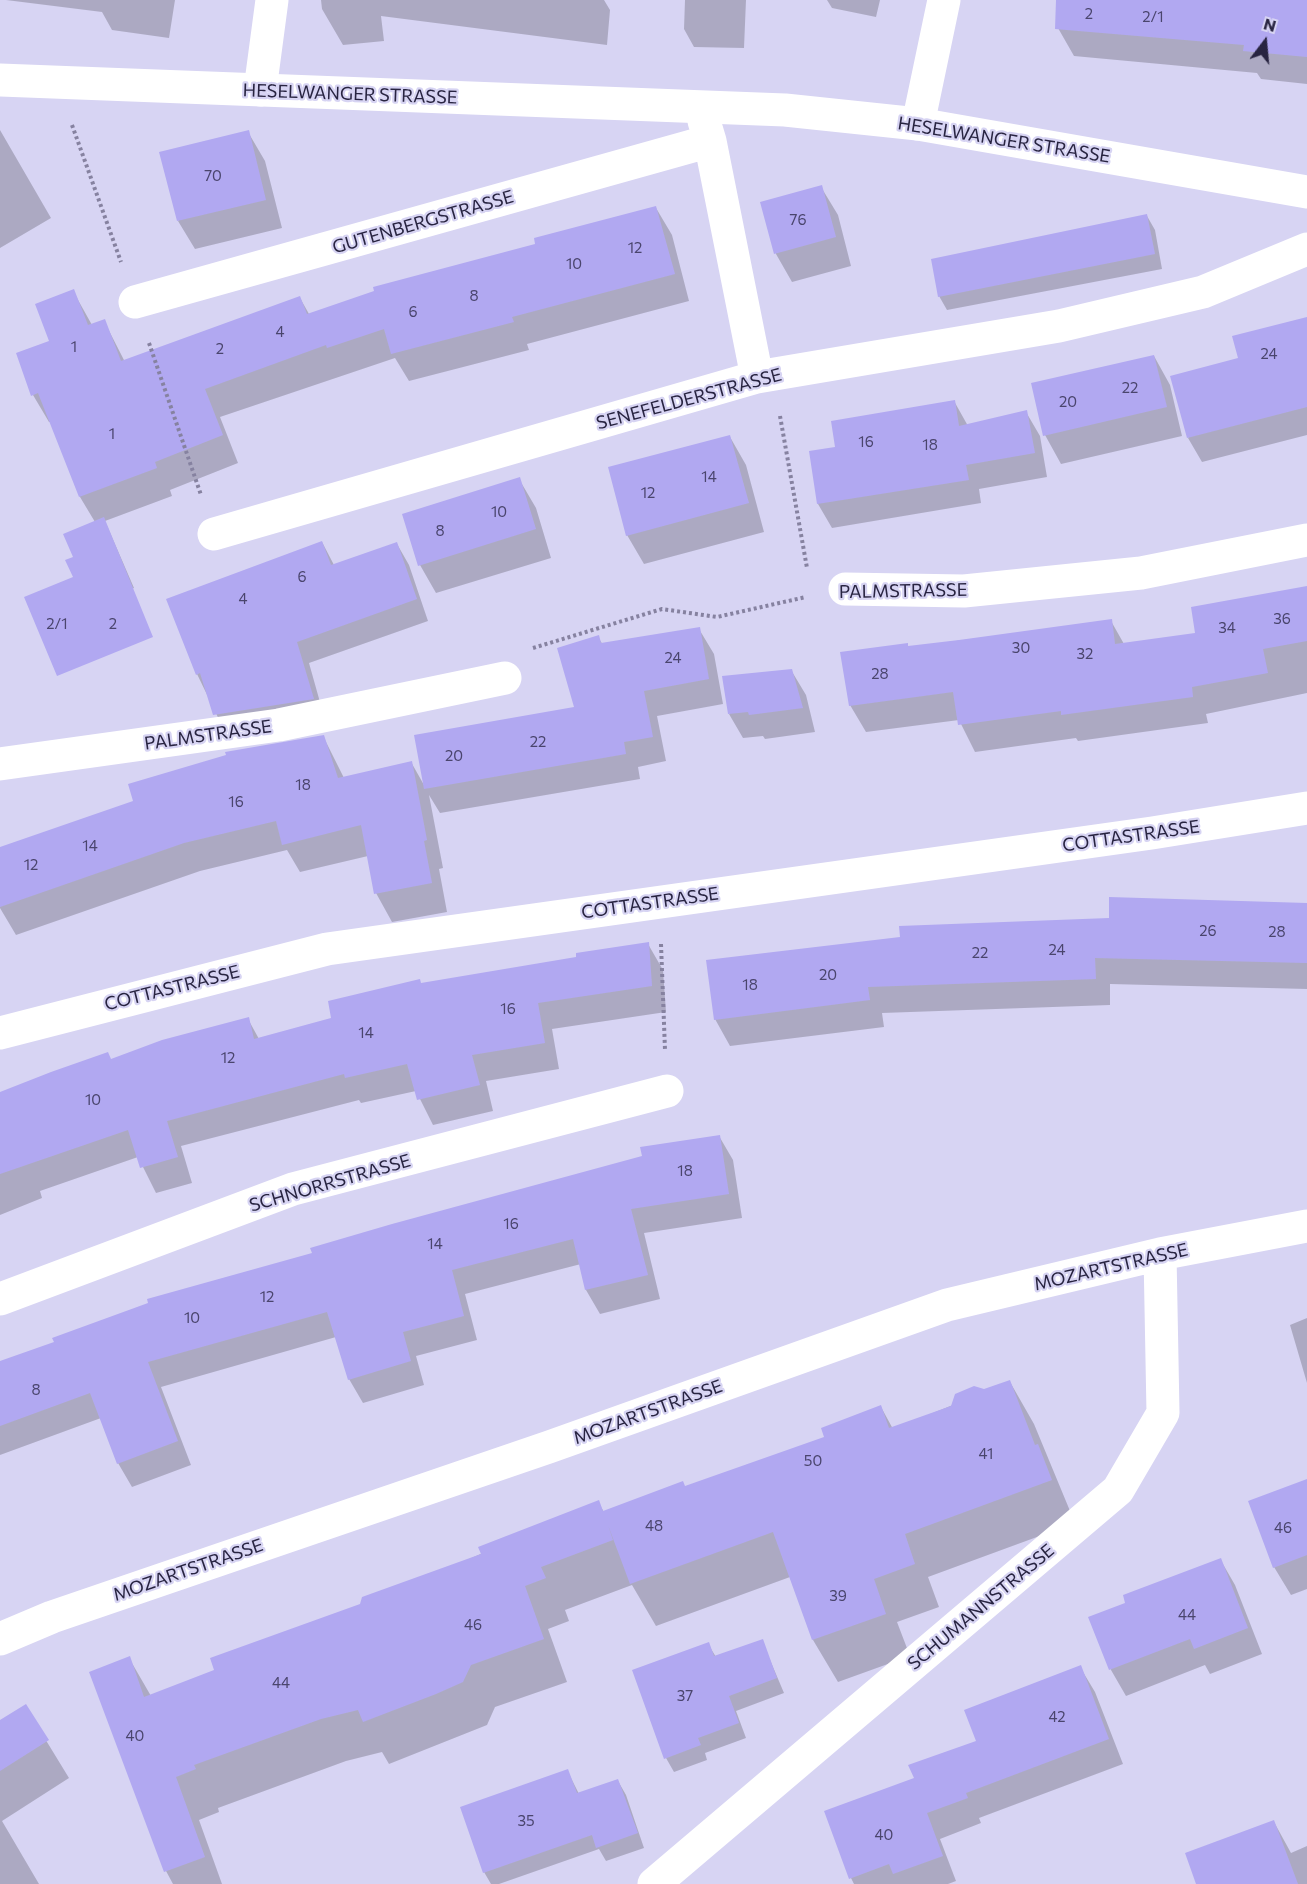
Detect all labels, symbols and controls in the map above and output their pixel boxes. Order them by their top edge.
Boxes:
house number: 2 [1085,5,1093,23]
house number: 2/1 [1142,8,1164,26]
north arrow [1235,12,1295,72]
text: N [1262,13,1278,35]
street label: HESELWANGER STRASSE [242,79,458,109]
street label: HESELWANGER STRASSE [896,113,1112,167]
house number: 70 [204,167,222,185]
street label: GUTENBERGSTRASSE [330,186,516,258]
house number: 76 [790,211,806,229]
house number: 12 [628,239,642,257]
house number: 10 [566,255,582,273]
house number: 8 [469,287,479,305]
house number: 6 [408,303,418,321]
house number: 4 [276,323,284,341]
house number: 1 [71,338,77,356]
house number: 2 [216,340,224,358]
house number: 24 [1260,345,1278,363]
street label: SENEFELDERSTRASSE [594,364,784,434]
house number: 22 [1122,379,1138,397]
house number: 20 [1059,393,1077,411]
house number: 1 [109,425,115,443]
house number: 16 [858,433,874,451]
house number: 18 [922,436,938,454]
house number: 14 [701,468,717,486]
house number: 12 [641,484,655,502]
house number: 10 [491,503,507,521]
house number: 8 [435,522,445,540]
house number: 6 [297,568,307,586]
street label: PALMSTRASSE [839,579,967,603]
house number: 4 [239,590,247,608]
house number: 36 [1273,610,1291,628]
house number: 2/1 [46,615,68,633]
house number: 2 [109,615,117,633]
house number: 34 [1218,619,1236,637]
house number: 30 [1012,639,1030,657]
house number: 32 [1077,645,1093,663]
house number: 24 [664,649,682,667]
house number: 28 [871,665,889,683]
street label: PALMSTRASSE [143,715,273,755]
house number: 22 [530,733,546,751]
house number: 20 [445,747,463,765]
house number: 18 [295,776,311,794]
house number: 16 [228,793,244,811]
street label: COTTASTRASSE [1061,816,1201,856]
house number: 14 [82,837,98,855]
house number: 12 [24,856,38,874]
street label: COTTASTRASSE [580,883,720,923]
house number: 26 [1199,922,1217,940]
house number: 28 [1268,923,1286,941]
house number: 24 [1048,941,1066,959]
house number: 22 [972,944,988,962]
street label: COTTASTRASSE [102,961,242,1015]
house number: 20 [819,966,837,984]
house number: 18 [742,976,758,994]
house number: 16 [500,1000,516,1018]
house number: 14 [358,1024,374,1042]
house number: 12 [221,1049,235,1067]
house number: 10 [85,1091,101,1109]
street label: SCHNORRSTRASSE [247,1150,413,1216]
house number: 18 [677,1162,693,1180]
house number: 16 [503,1215,519,1233]
house number: 14 [427,1235,443,1253]
street label: MOZARTSTRASSE [1032,1239,1190,1295]
house number: 12 [260,1288,274,1306]
house number: 10 [184,1309,200,1327]
street label: MOZARTSTRASSE [570,1375,726,1449]
house number: 8 [31,1381,41,1399]
house number: 41 [979,1445,993,1463]
house number: 50 [804,1452,822,1470]
house number: 48 [645,1517,663,1535]
house number: 46 [1274,1519,1292,1537]
street label: MOZARTSTRASSE [110,1534,266,1606]
street label: SCHUMANNSTRASSE [903,1540,1059,1674]
house number: 39 [829,1587,847,1605]
house number: 44 [1178,1606,1196,1624]
house number: 46 [464,1616,482,1634]
house number: 44 [272,1674,290,1692]
house number: 37 [677,1687,693,1705]
house number: 42 [1048,1708,1066,1726]
house number: 40 [126,1727,144,1745]
house number: 35 [517,1812,535,1830]
house number: 40 [875,1826,893,1844]

